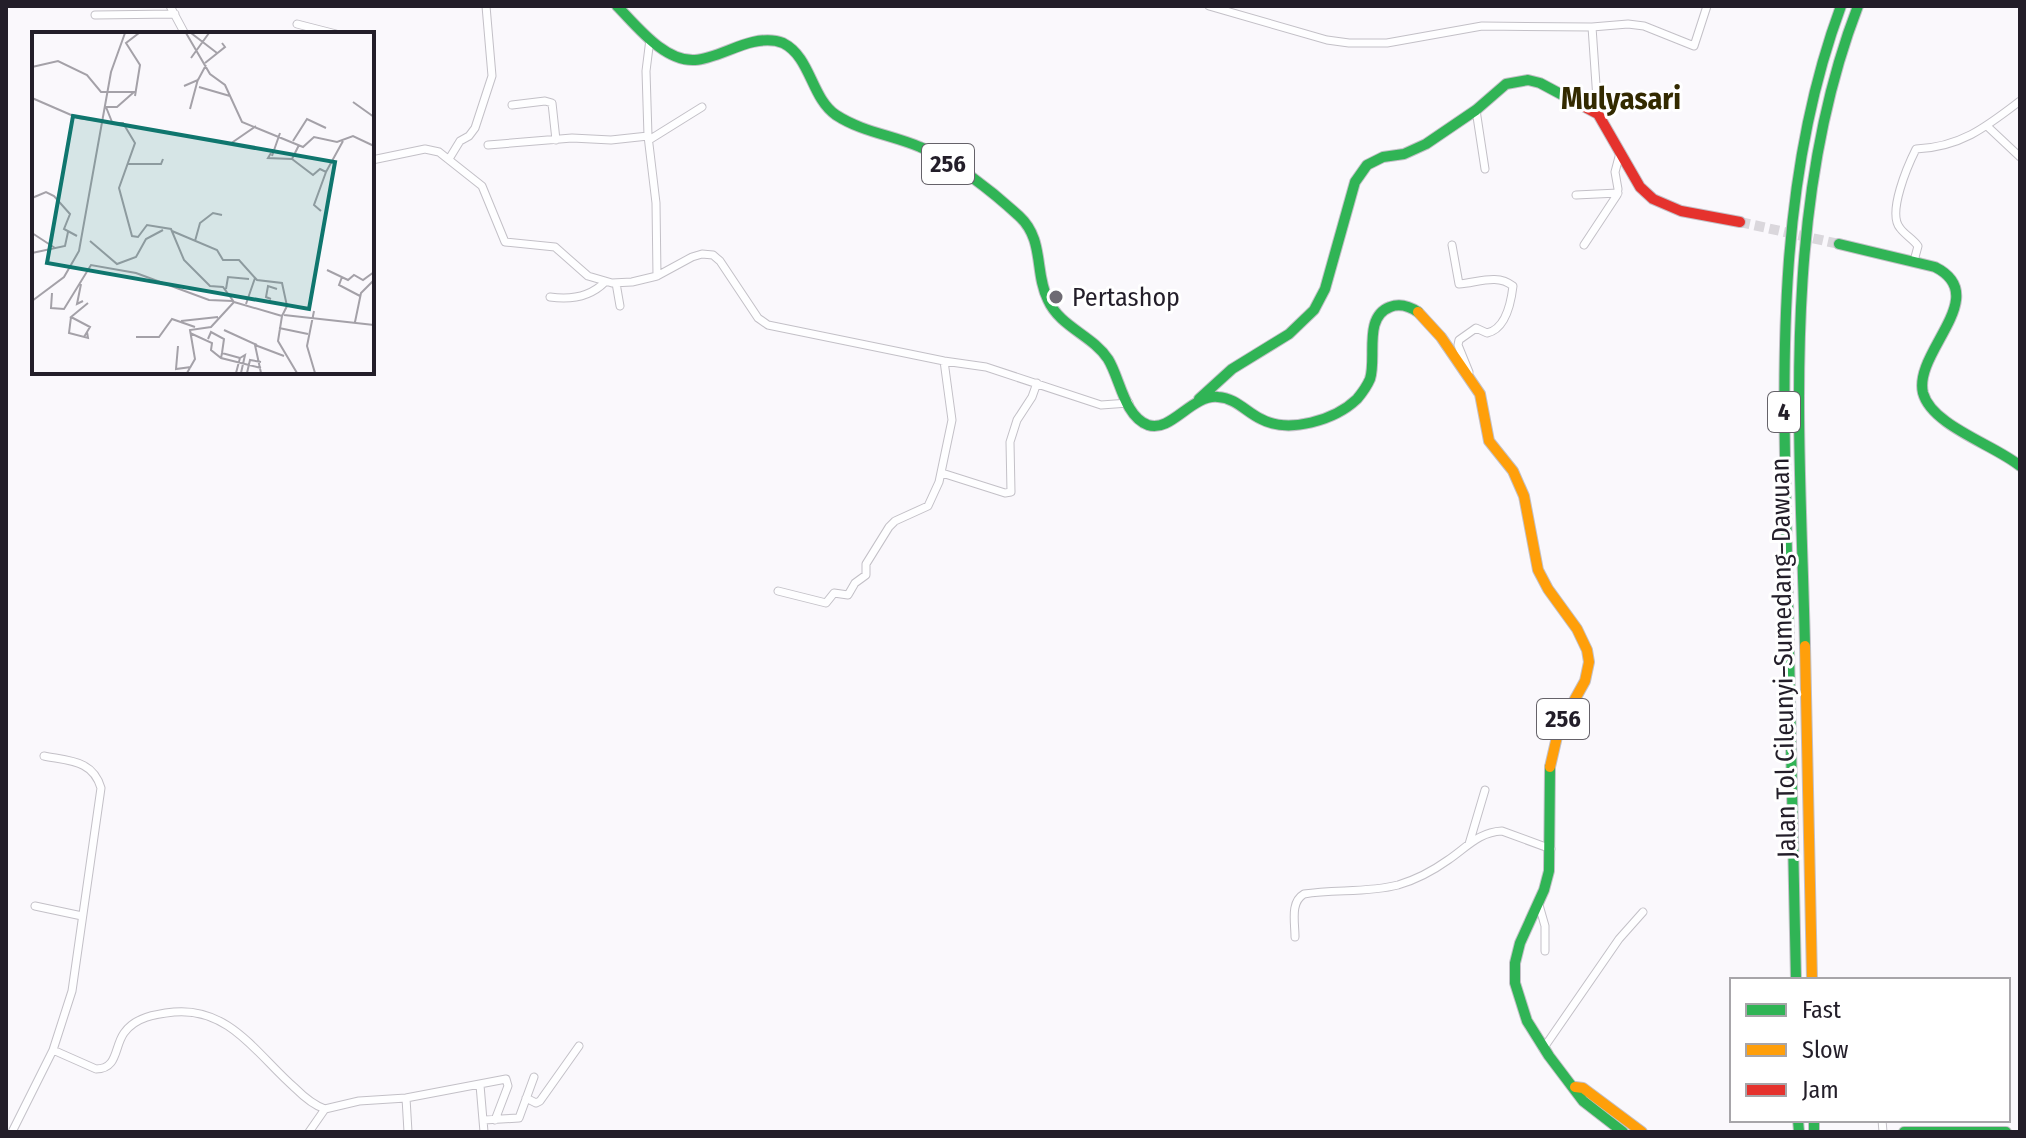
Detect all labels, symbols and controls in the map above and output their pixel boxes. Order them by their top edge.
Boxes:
inset map [32,32,374,374]
district label: Mulyasari [1561,81,1681,117]
road number: 256 [922,144,974,184]
place label: Pertashop [1072,282,1180,313]
marker: Pertashop [1047,288,1065,306]
road number: 4 [1768,392,1800,432]
street label: Jalan Tol Cileunyi–Sumedang–Dawuan [1765,457,1802,858]
road number: 256 [1537,699,1589,739]
legend [1730,978,2010,1122]
text: Fast [1802,996,1841,1024]
text: Slow [1802,1036,1849,1064]
text: Jam [1802,1076,1839,1104]

